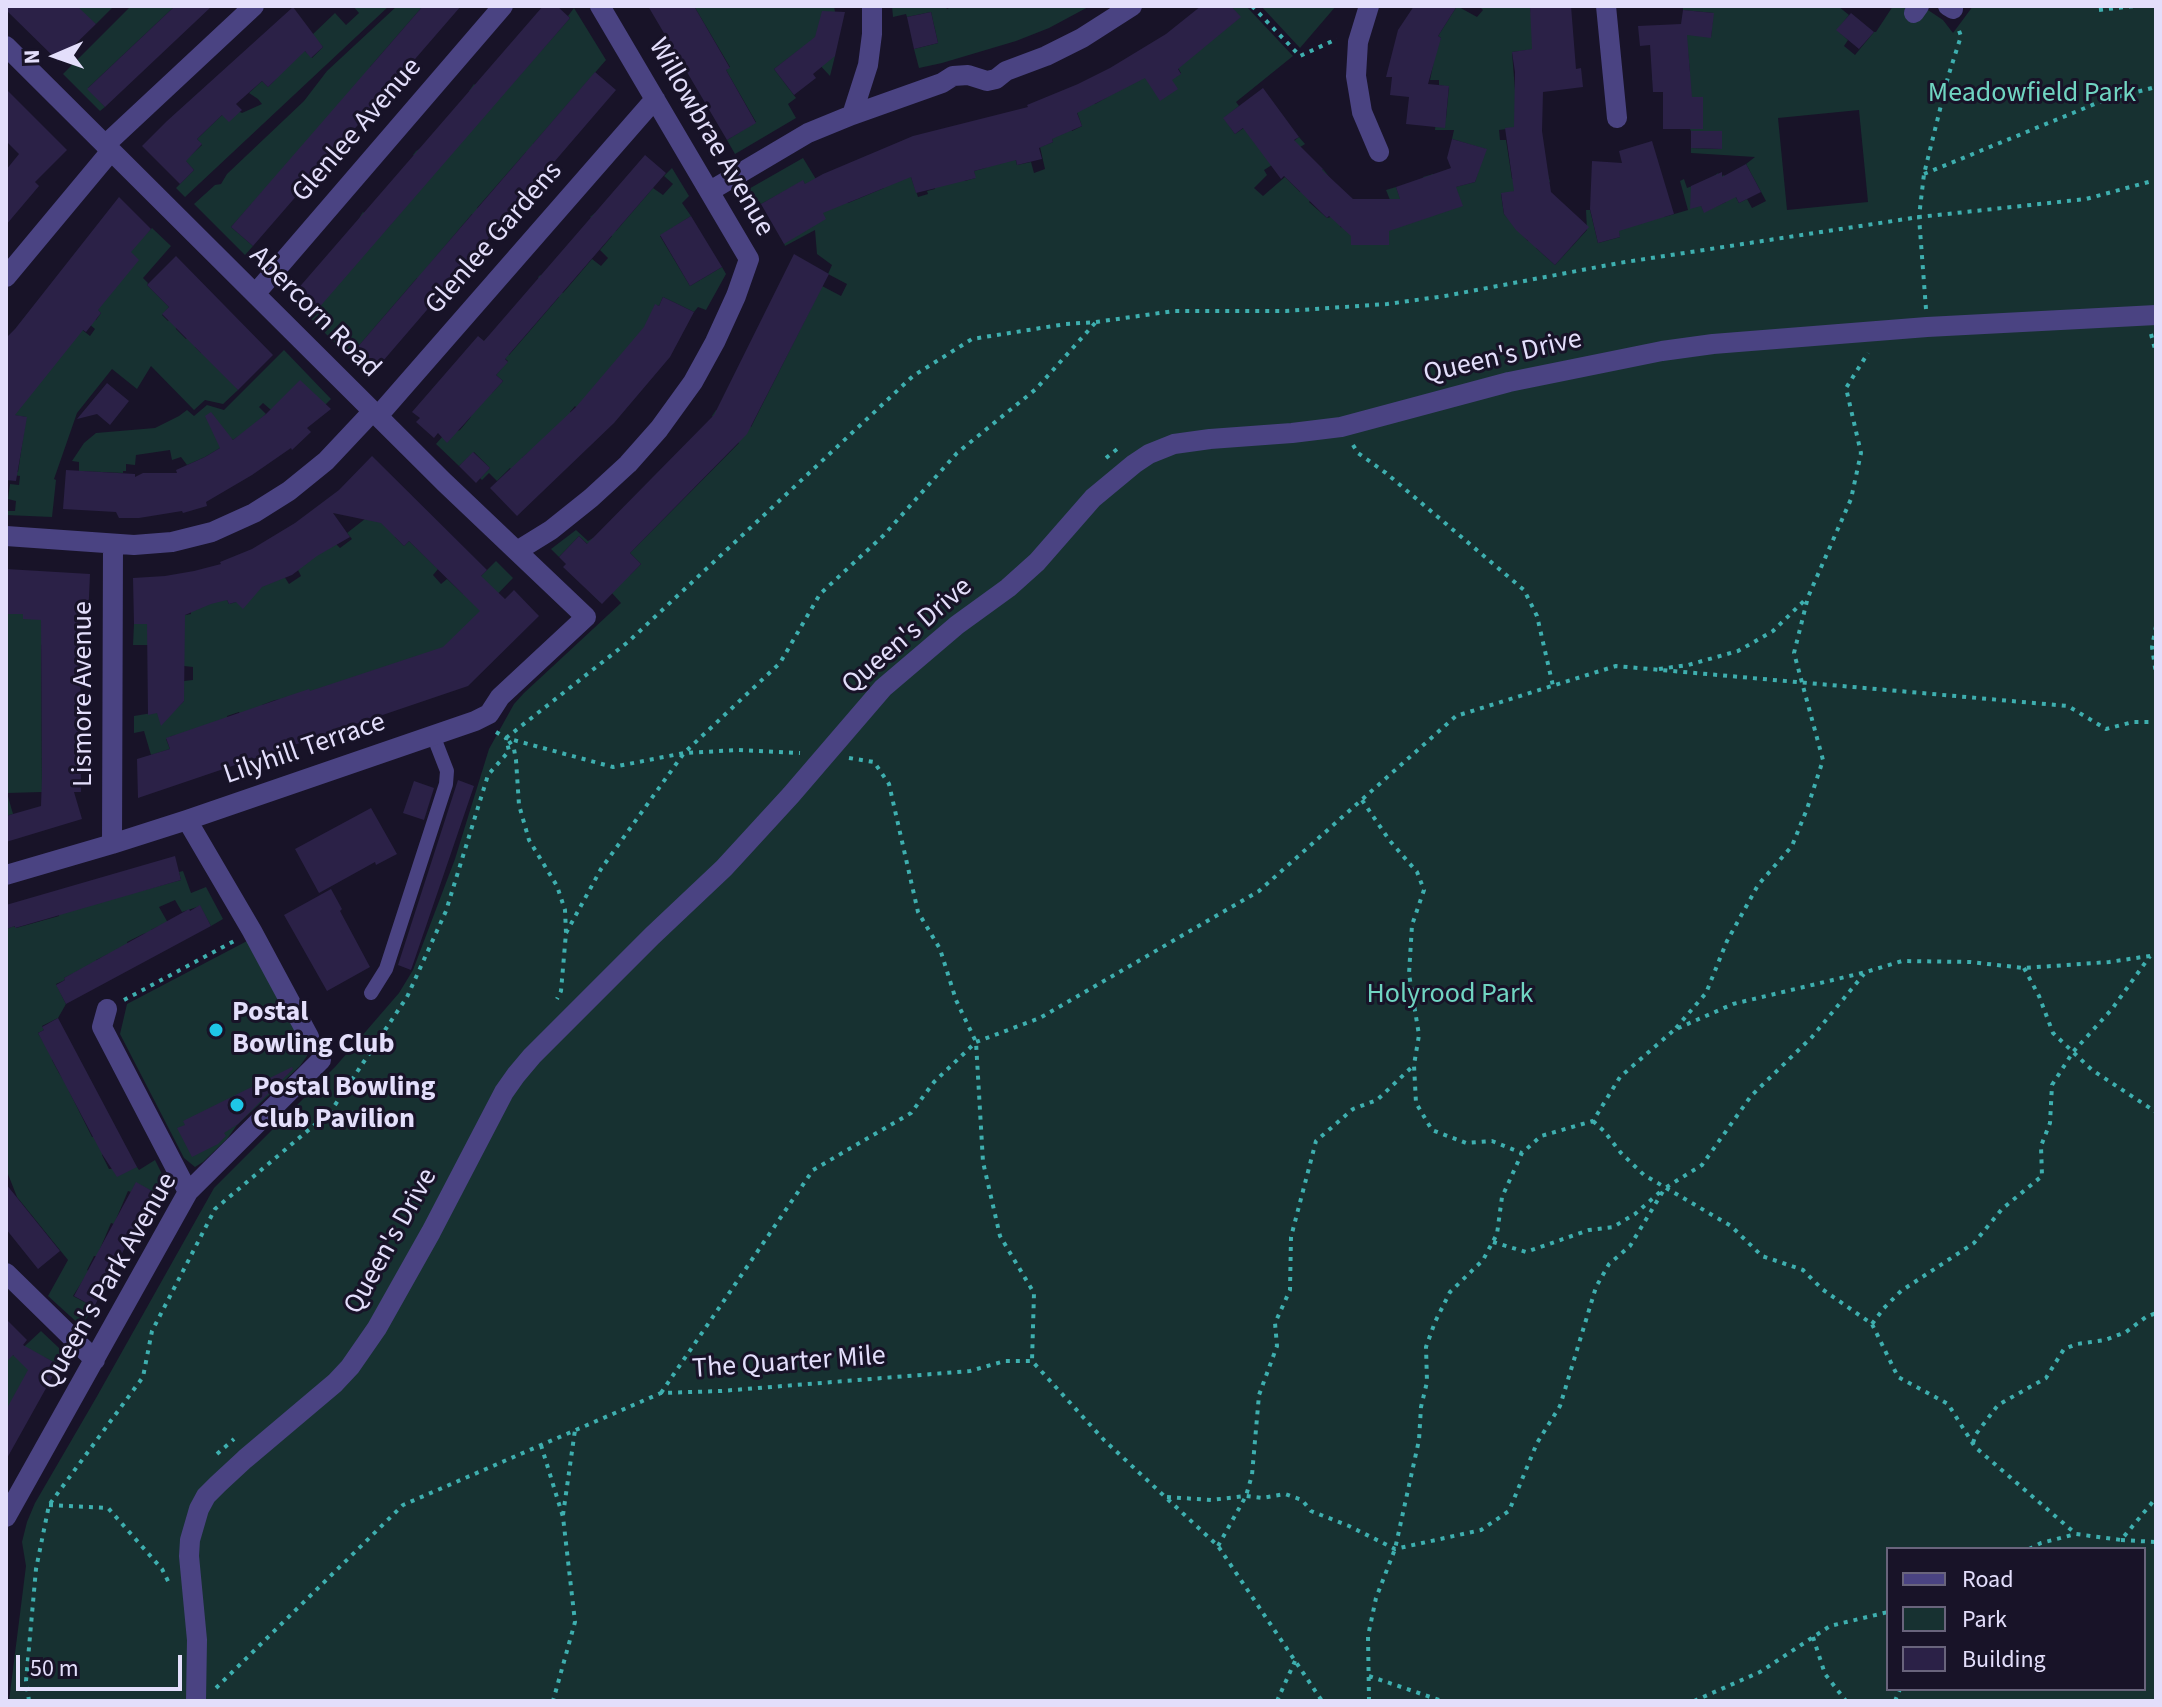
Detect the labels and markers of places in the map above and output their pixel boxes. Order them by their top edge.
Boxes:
place label: Postal Bowling Club [232,997,395,1063]
marker: Postal Bowling Club [207,1021,225,1039]
place label: Postal Bowling Club Pavilion [253,1072,436,1138]
marker: Postal Bowling Club Pavilion [228,1096,246,1114]

